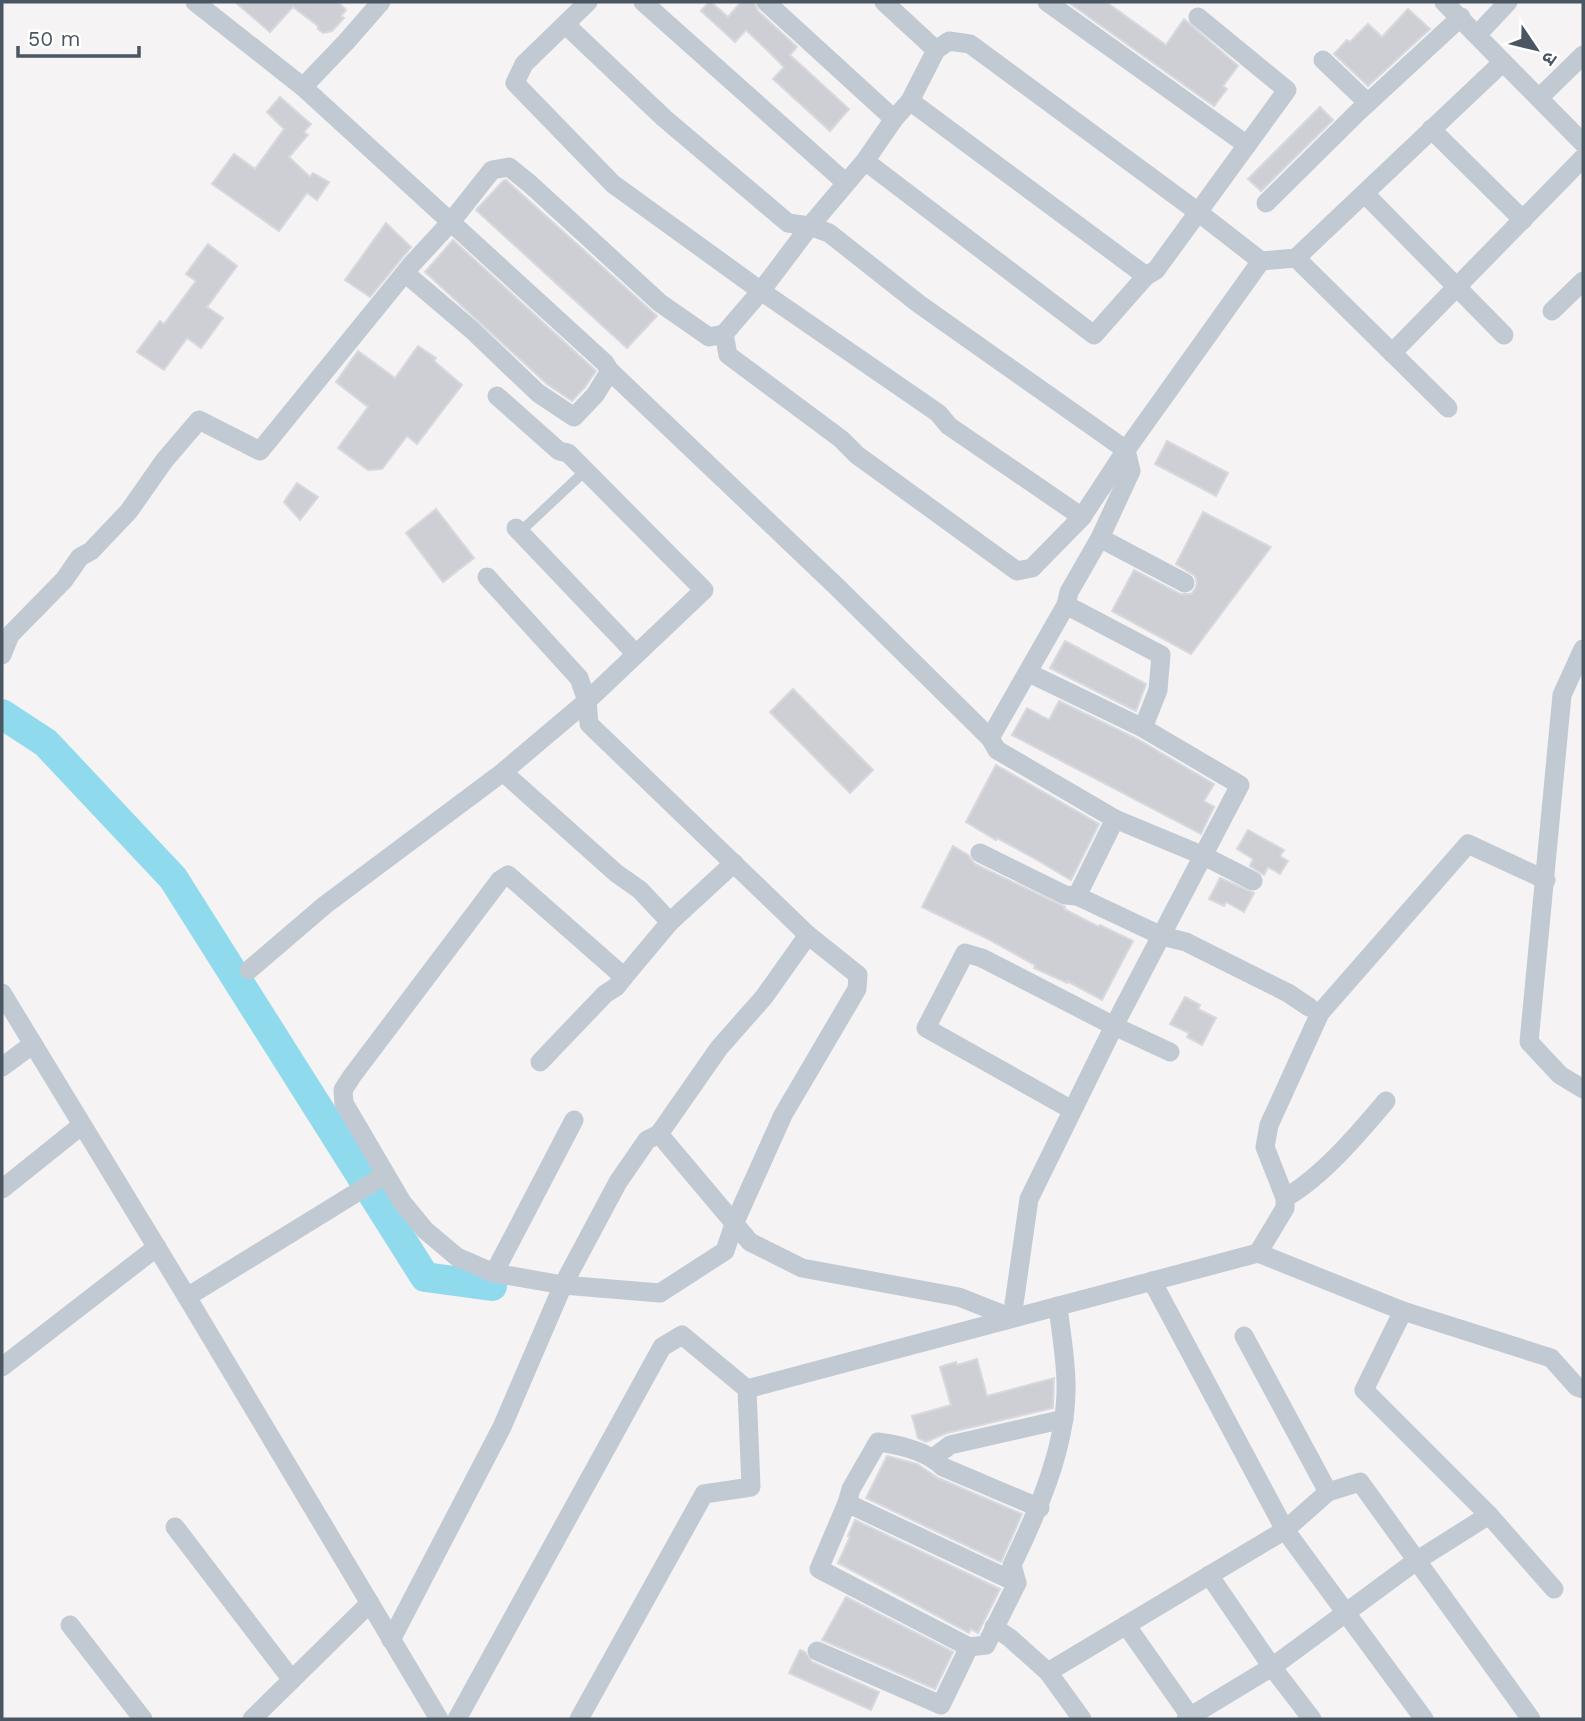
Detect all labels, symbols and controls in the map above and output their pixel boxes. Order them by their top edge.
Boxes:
scale bar [18,14,138,58]
north arrow [1501,14,1571,84]
text: 50 m [28,26,80,51]
text: उ [1536,47,1562,70]

